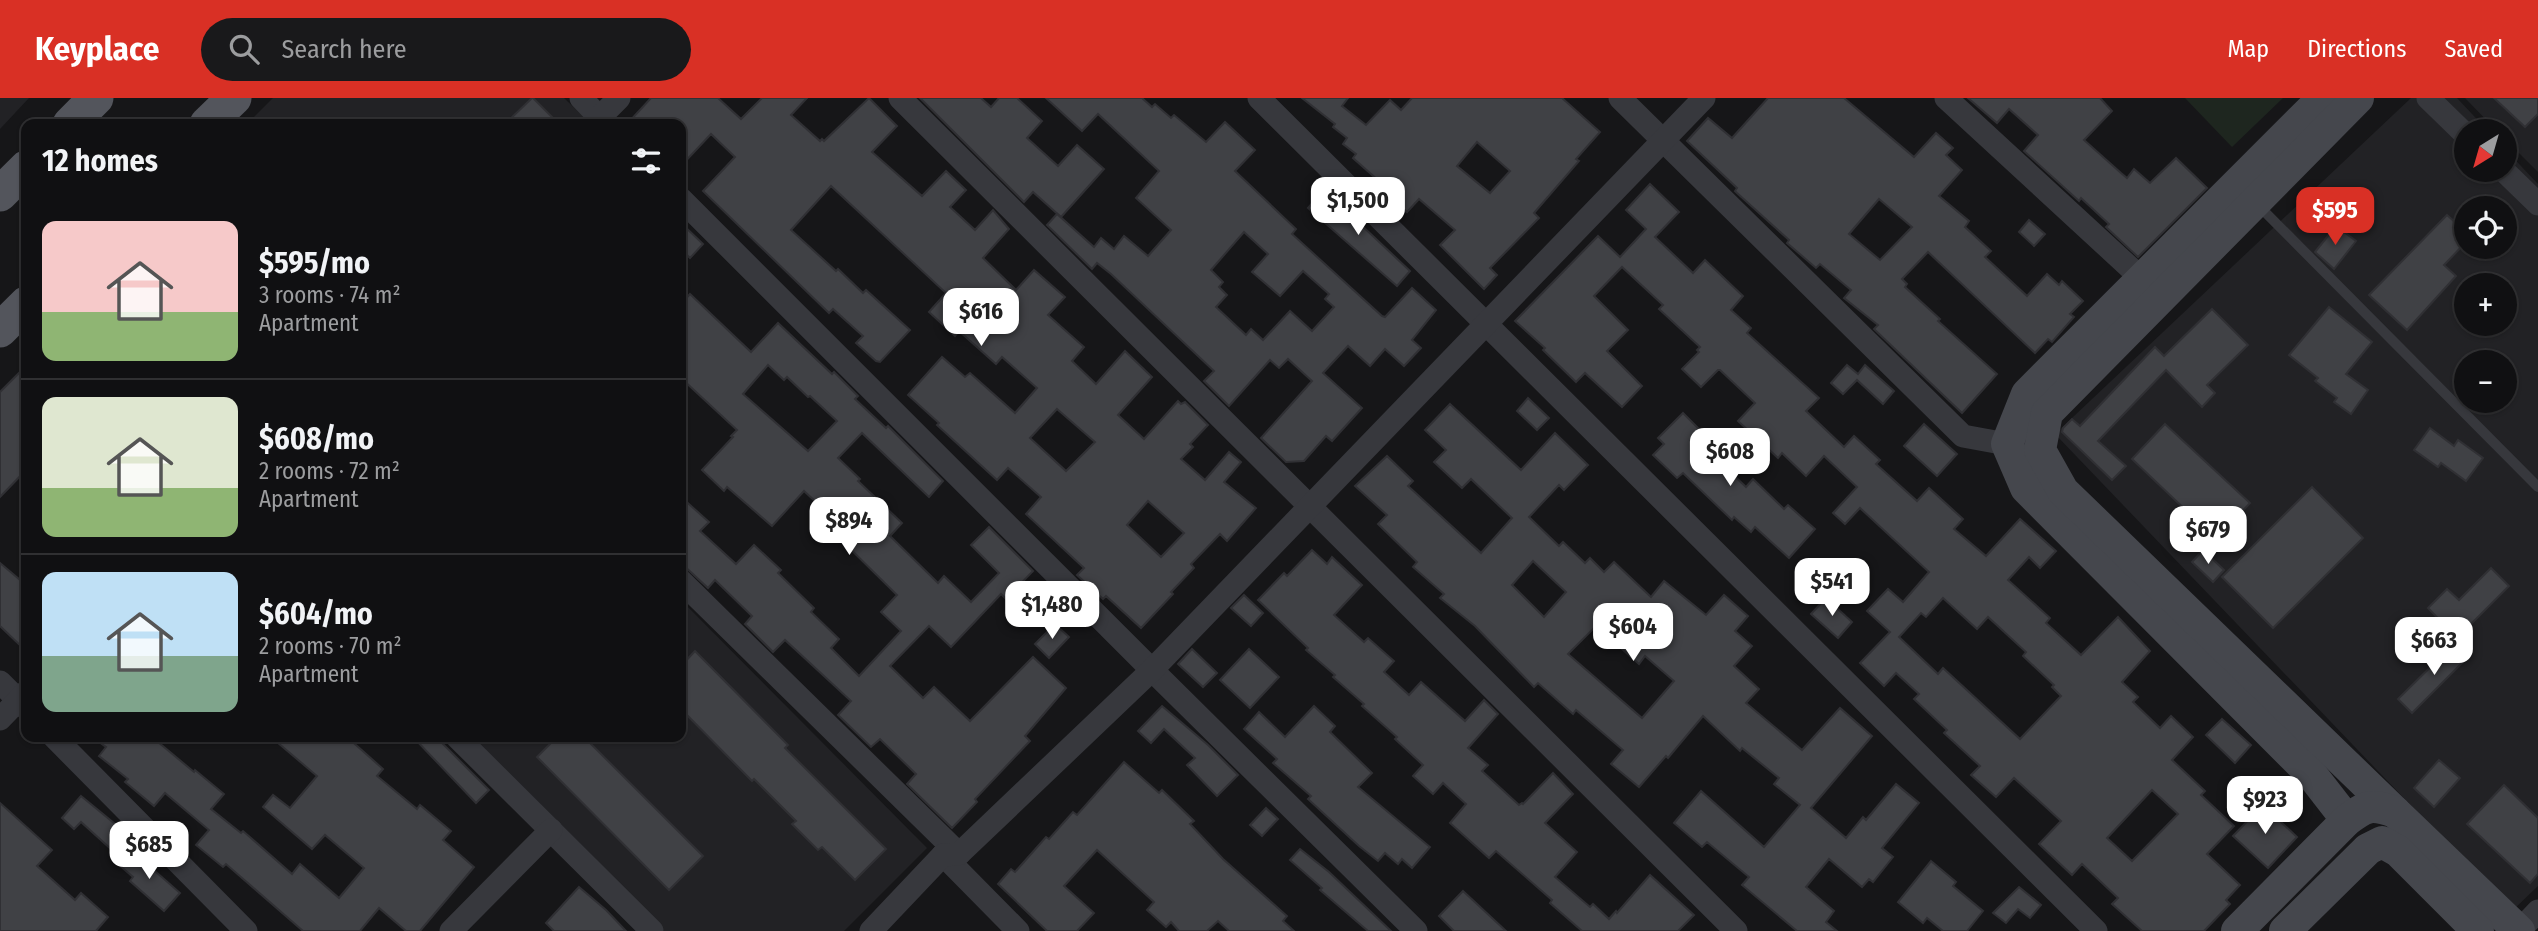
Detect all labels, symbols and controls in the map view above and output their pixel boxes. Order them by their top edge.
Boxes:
search box [201,18,691,81]
text: Keyplace [35,29,159,69]
icon: search [225,30,263,68]
text: Search here [281,34,407,65]
text: Map [2228,35,2269,63]
text: Directions [2307,35,2406,63]
text: Saved [2444,35,2503,63]
north arrow [2454,119,2516,182]
map controls [2454,119,2517,413]
icon: filters [627,142,665,180]
text: 12 homes [42,143,158,179]
pin: $1,500 [1301,178,1415,237]
text: $1,500 [1327,186,1389,214]
pin: $595 [2294,188,2376,247]
text: $595 [2312,196,2358,224]
button: locate [2454,196,2517,259]
text: $595/mo [259,245,370,281]
icon: home [98,249,182,333]
button: + [2454,273,2517,336]
text: 3 rooms · 74 m² [259,281,401,309]
pin: $616 [940,288,1022,348]
text: $616 [959,297,1003,325]
text: Apartment [259,309,359,337]
button: − [2454,350,2517,413]
text: $608/mo [259,421,374,457]
icon: home [98,425,182,509]
pin: $608 [1689,428,1771,488]
text: $608 [1706,437,1754,465]
text: 2 rooms · 72 m² [259,457,400,485]
text: Apartment [259,485,359,513]
pin: $894 [808,498,890,557]
text: $894 [826,506,872,534]
pin: $679 [2167,506,2249,566]
text: $679 [2186,515,2230,543]
pin: $541 [1791,559,1873,618]
text: $541 [1811,567,1853,595]
pin: $1,480 [995,582,1109,641]
text: $1,480 [1021,590,1083,618]
text: $604/mo [259,596,373,632]
icon: home [98,600,182,684]
pin: $604 [1592,603,1674,663]
text: $604 [1609,612,1657,640]
pin: $663 [2393,618,2475,677]
text: $663 [2411,626,2457,654]
text: 2 rooms · 70 m² [259,632,402,660]
text: Apartment [259,660,359,688]
pin: $923 [2224,776,2306,836]
text: $923 [2243,785,2287,813]
pin: $685 [108,822,190,881]
text: $685 [126,830,172,858]

